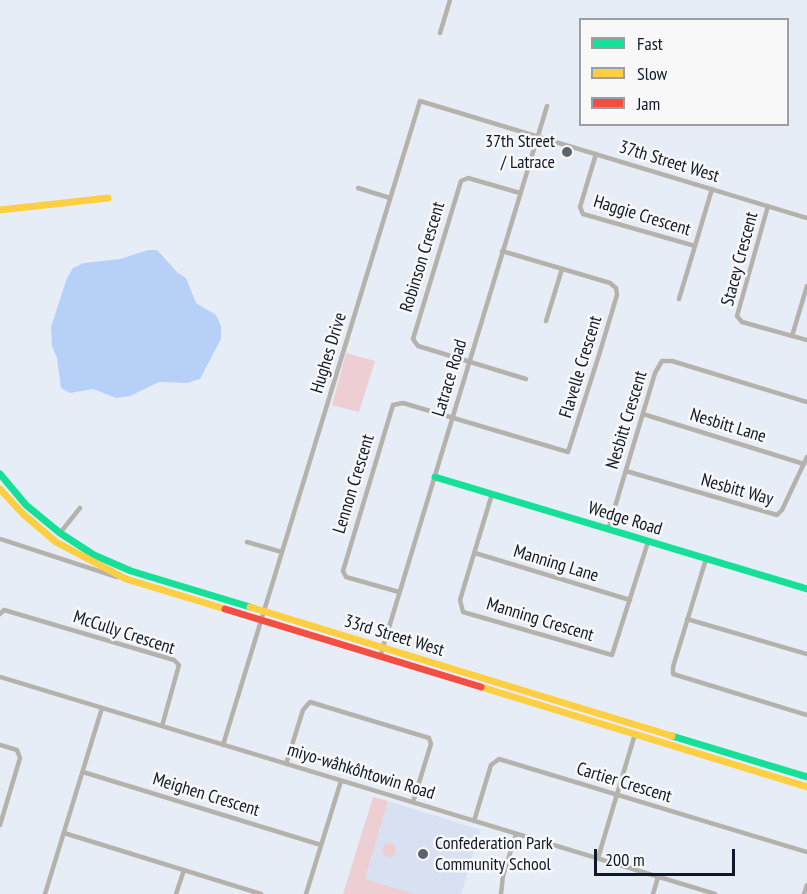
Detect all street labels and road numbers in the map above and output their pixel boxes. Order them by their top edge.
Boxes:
street label: 37th Street West [616,137,722,187]
street label: Haggie Crescent [591,191,693,241]
street label: Robinson Crescent [396,199,450,315]
street label: Stacey Crescent [717,210,763,308]
street label: Hughes Drive [307,310,351,396]
street label: Flavelle Crescent [555,313,607,421]
street label: Latrace Road [428,337,472,419]
street label: Nesbitt Crescent [602,368,652,472]
street label: Nesbitt Lane [687,404,769,448]
street label: Lennon Crescent [329,432,379,536]
street label: Nesbitt Way [698,469,776,511]
street label: Wedge Road [585,498,665,540]
street label: Manning Lane [511,541,601,587]
street label: Manning Crescent [484,593,596,647]
street label: McCully Crescent [70,606,178,660]
street label: 33rd Street West [341,611,447,661]
street label: miyo-wâhkôhtowin Road [285,739,437,805]
street label: Cartier Crescent [574,758,674,808]
street label: Meighen Crescent [150,769,262,821]

